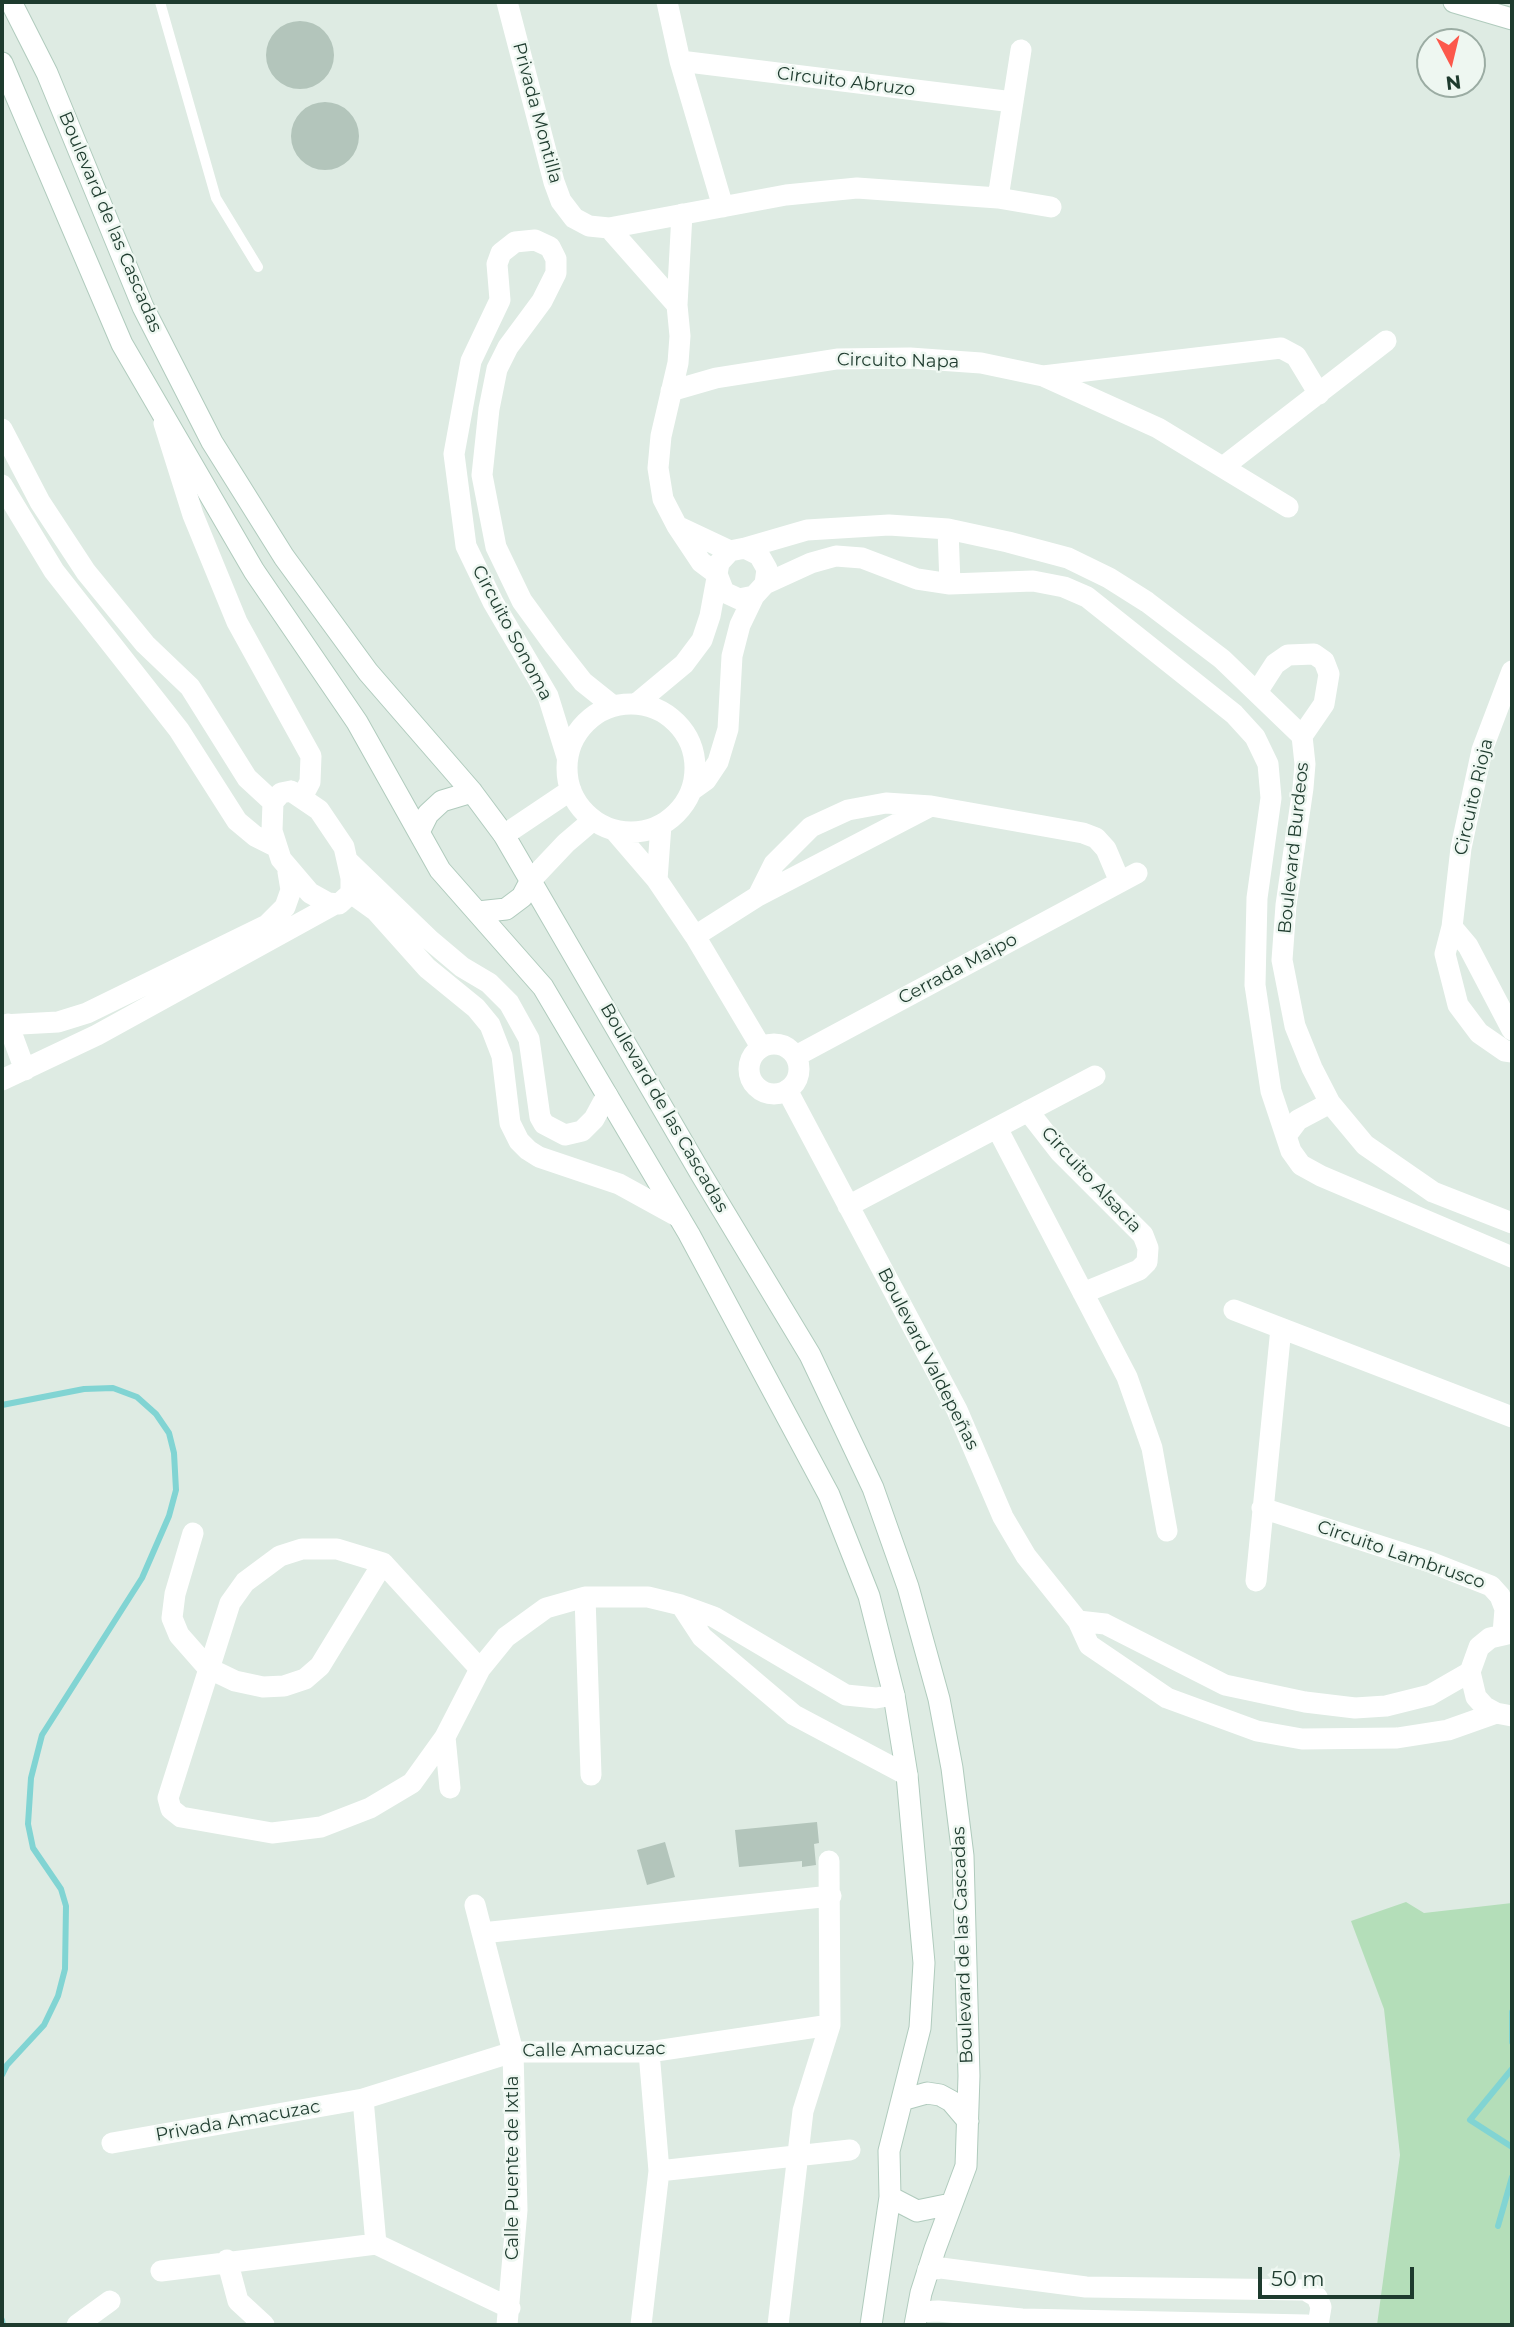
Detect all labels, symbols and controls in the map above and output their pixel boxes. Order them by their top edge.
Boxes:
north arrow [1416,28,1486,98]
street label: Privada Montilla [508,40,566,186]
street label: Circuito Abruzo [776,63,916,101]
text: N [1444,70,1462,95]
street label: Boulevard de las Cascadas [54,108,166,336]
street label: Circuito Napa [837,349,959,373]
street label: Circuito Sonoma [467,562,557,704]
street label: Circuito Rioja [1450,737,1498,857]
street label: Boulevard Burdeos [1274,761,1314,935]
street label: Cerrada Maipo [895,929,1021,1009]
street label: Boulevard de las Cascadas [595,1000,733,1216]
street label: Circuito Alsacia [1036,1123,1146,1237]
street label: Boulevard Valdepeñas [873,1264,983,1454]
street label: Circuito Lambrusco [1314,1516,1488,1594]
street label: Boulevard de las Cascadas [948,1826,978,2064]
street label: Calle Amacuzac [522,2038,666,2062]
street label: Calle Puente de Ixtla [502,2076,524,2260]
street label: Privada Amacuzac [154,2096,322,2146]
scale bar [1262,2254,1418,2298]
text: 50 m [1271,2266,1325,2291]

